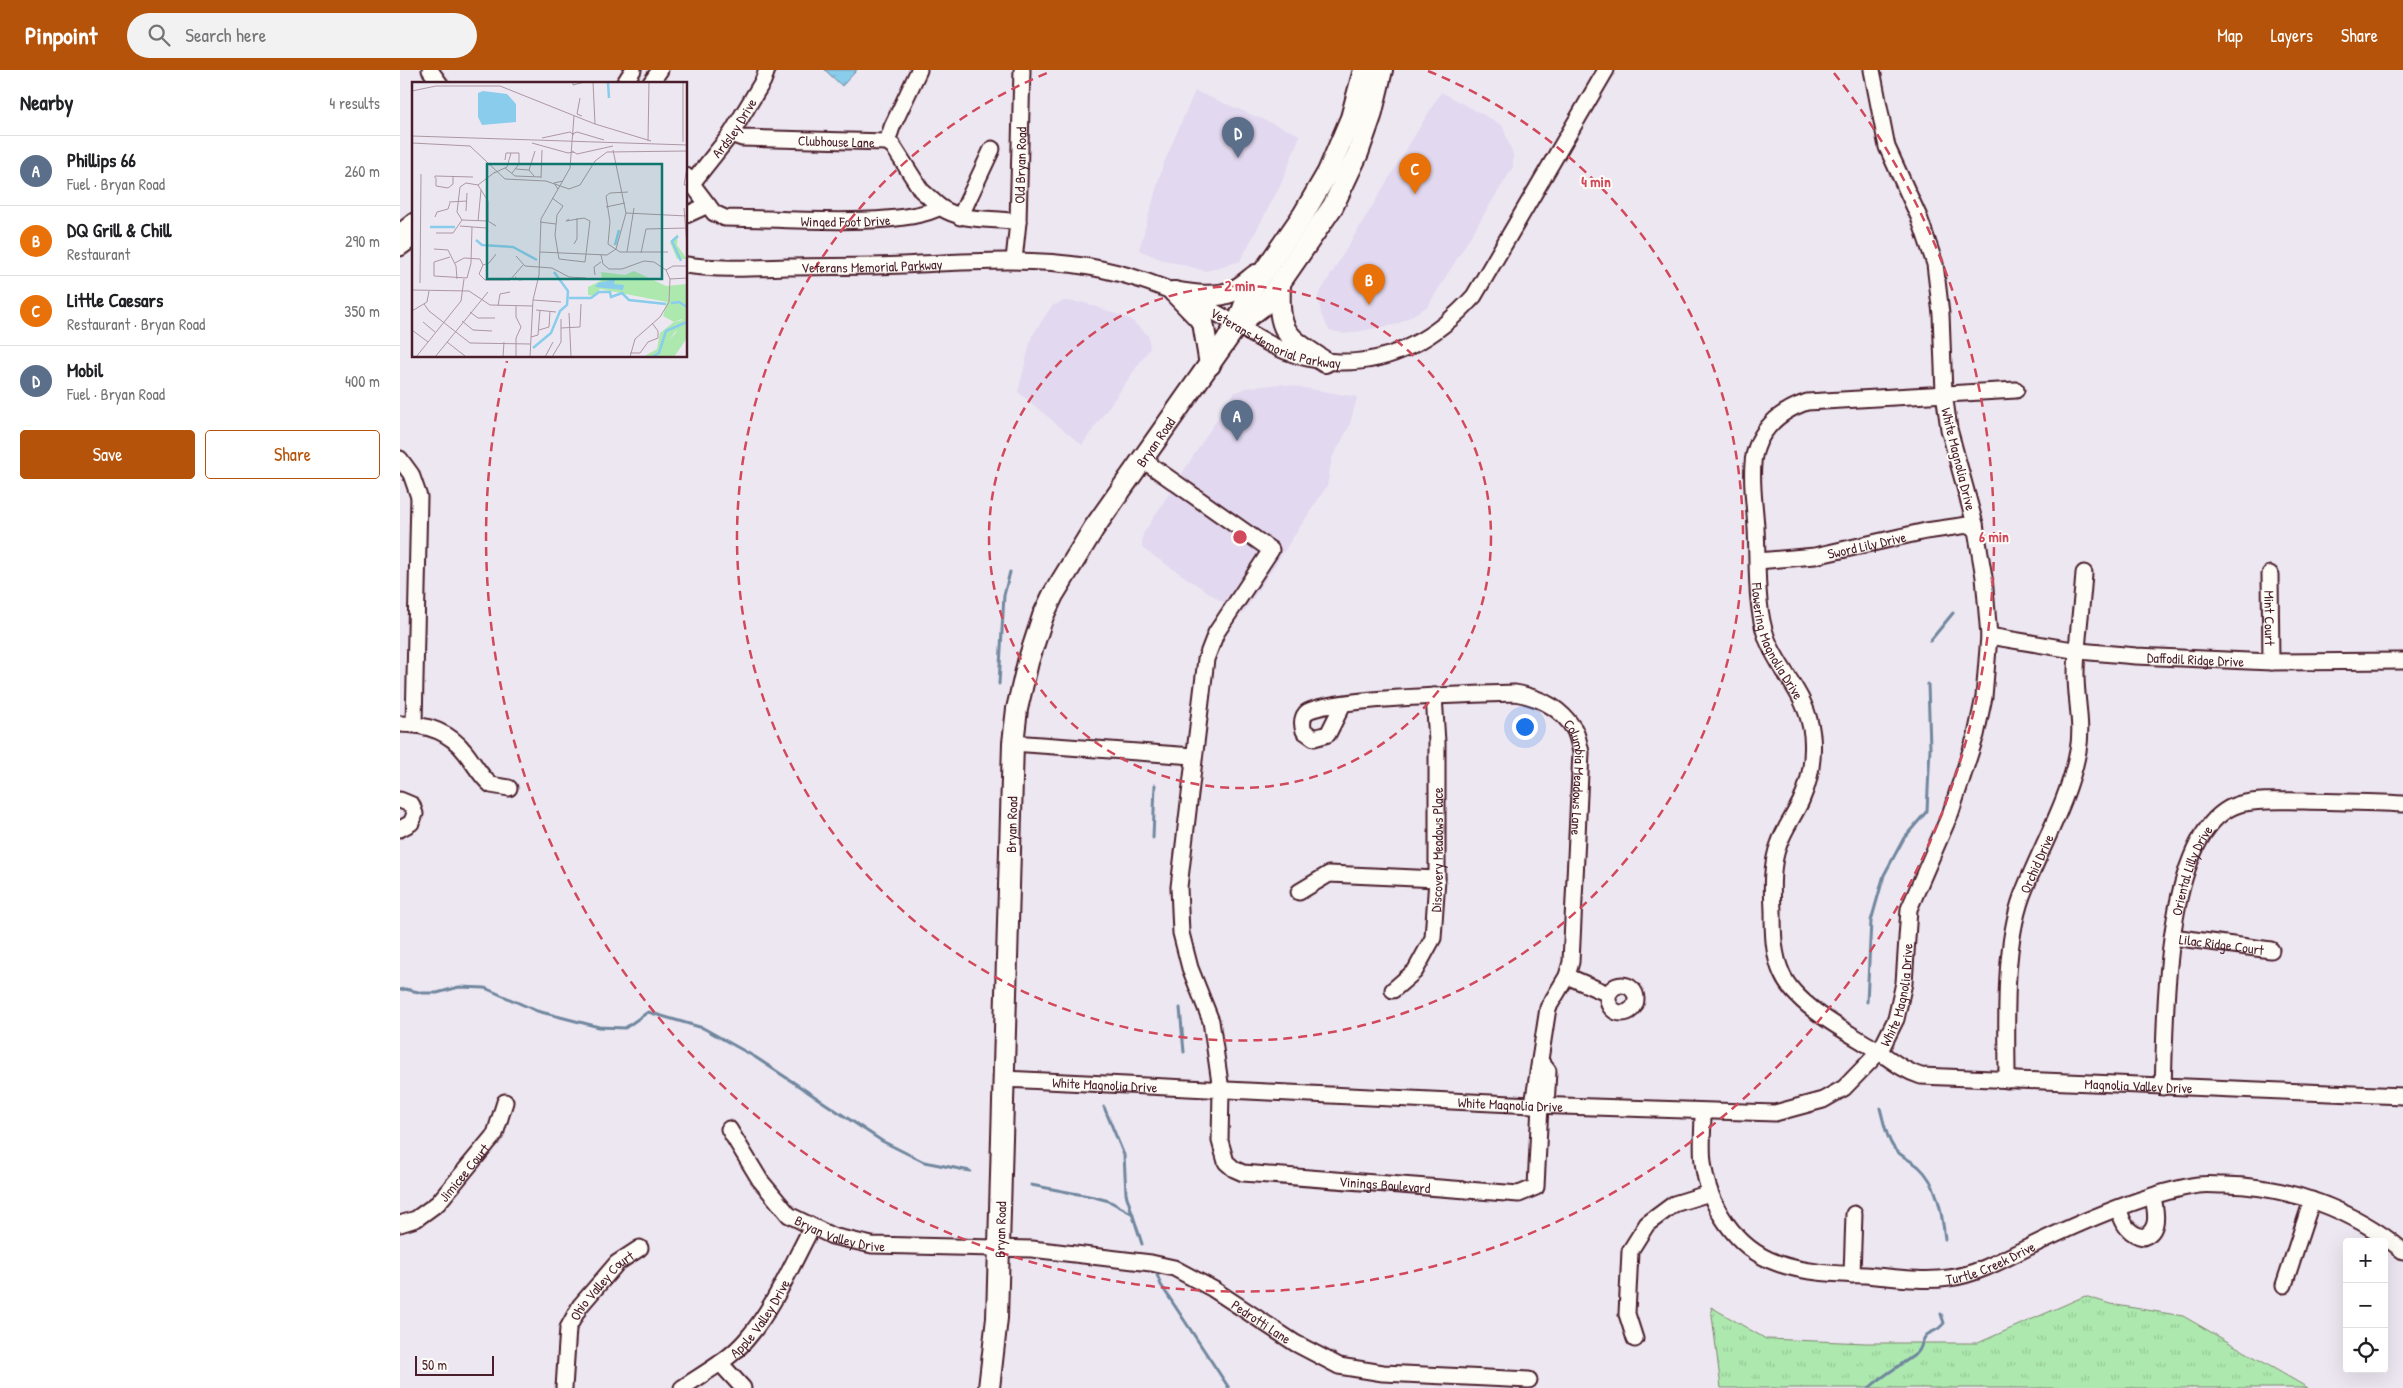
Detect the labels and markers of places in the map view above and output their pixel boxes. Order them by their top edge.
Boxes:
pin: D [1222,117,1254,158]
pin: C [1399,153,1431,194]
pin: B [1353,264,1385,305]
pin: A [1221,400,1253,441]
centre of rings [1231,528,1249,546]

